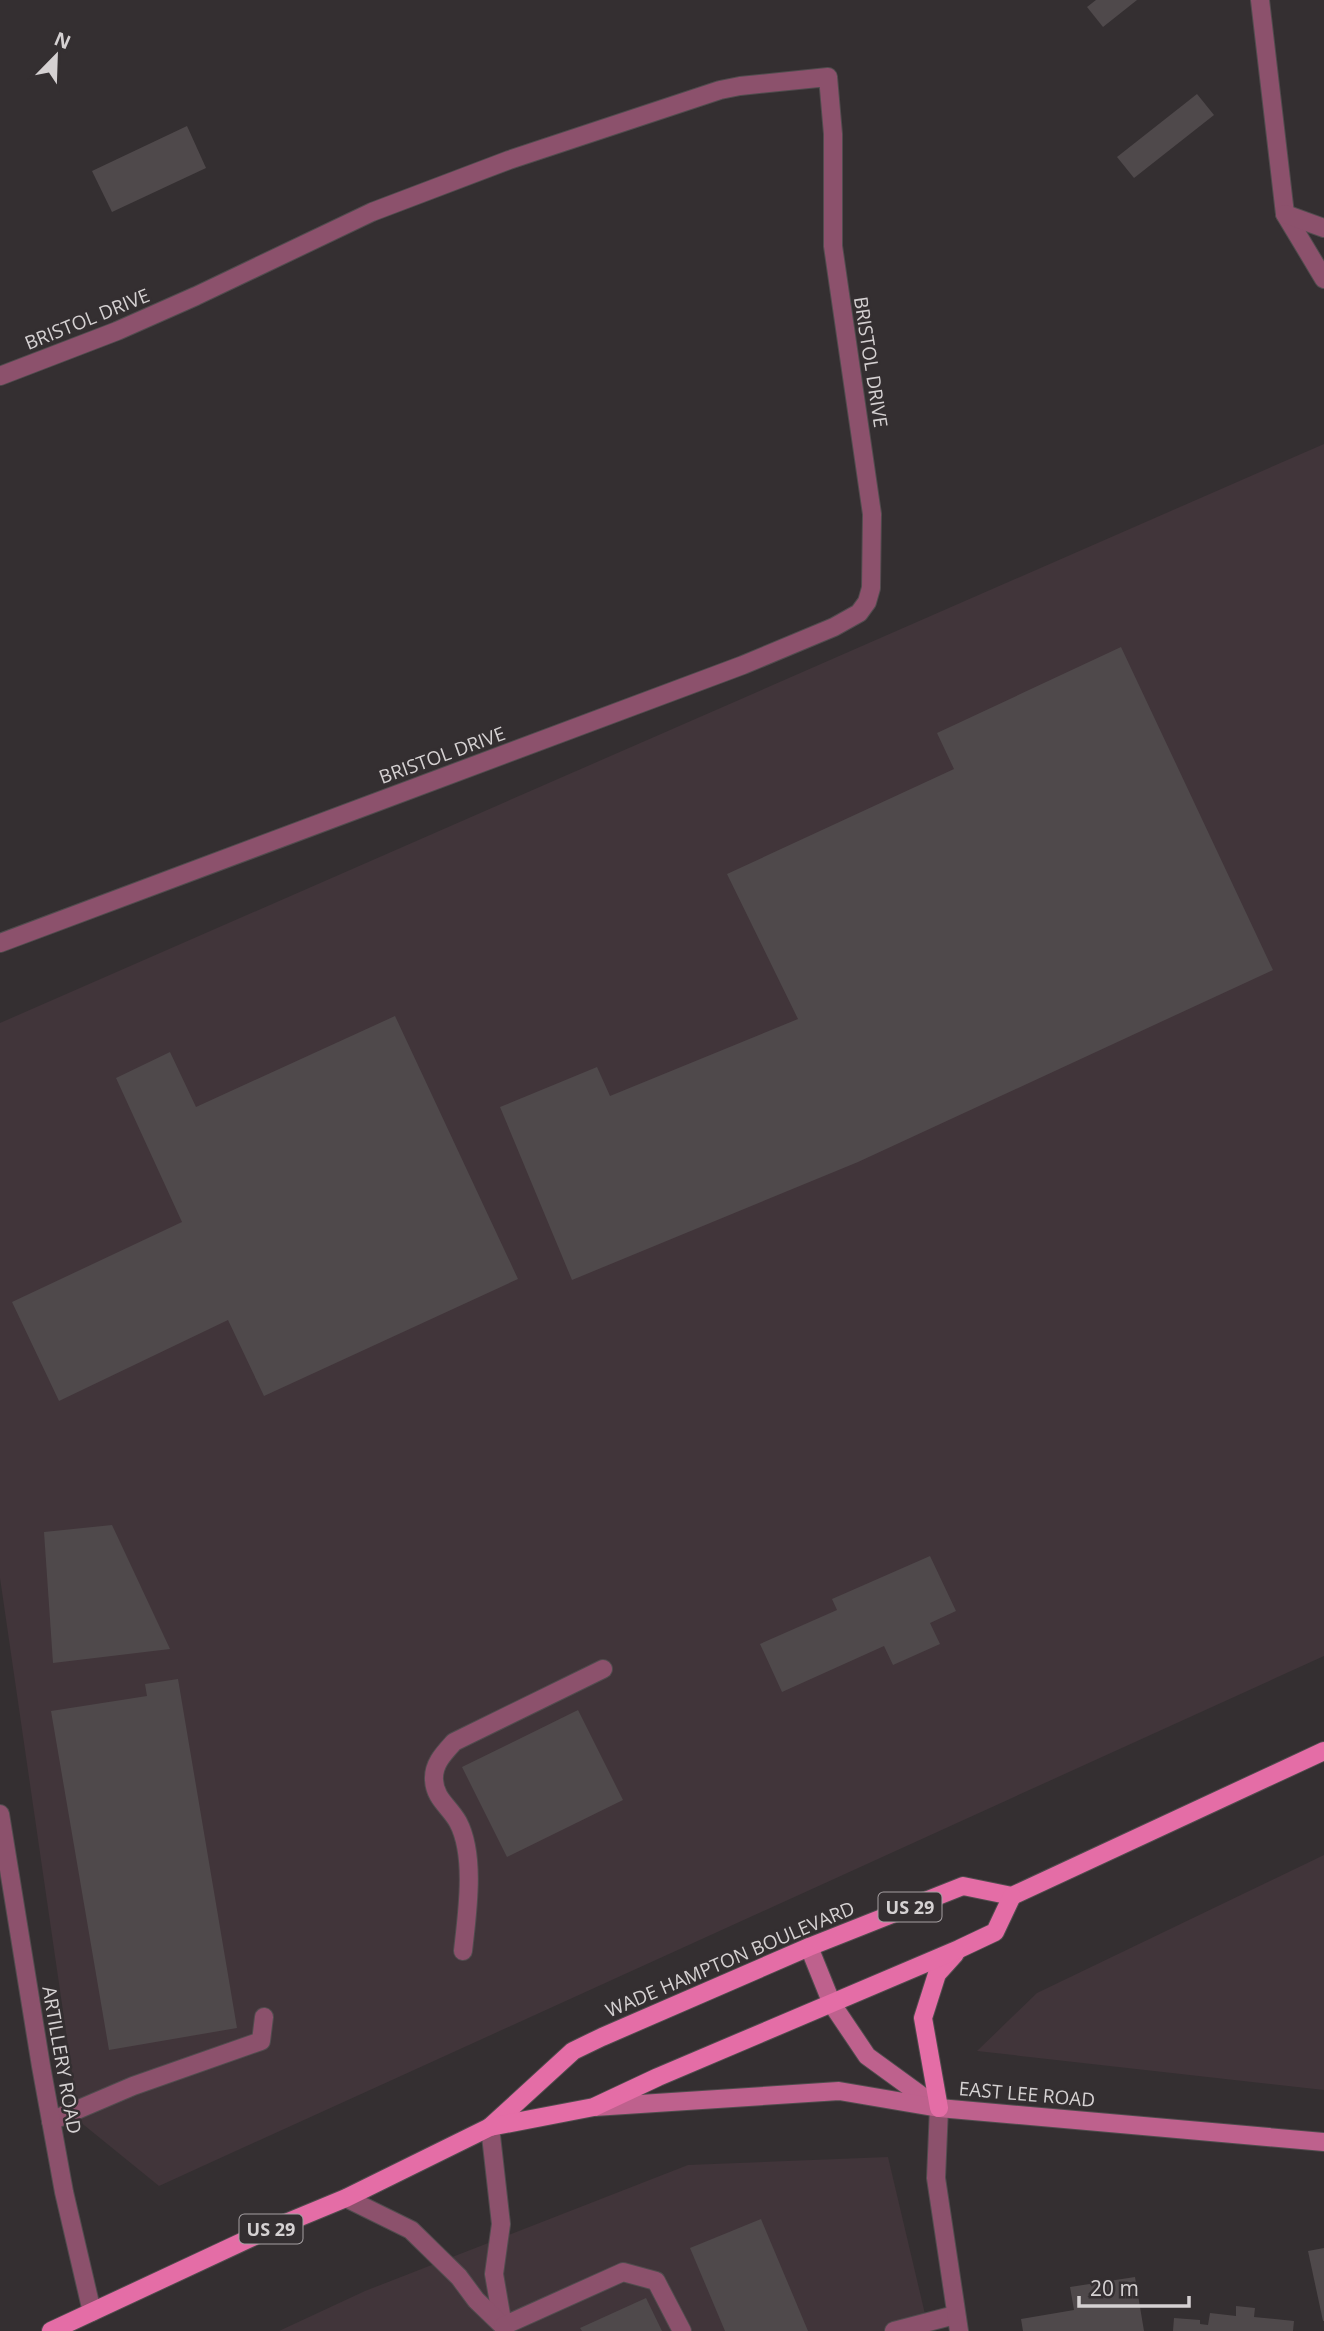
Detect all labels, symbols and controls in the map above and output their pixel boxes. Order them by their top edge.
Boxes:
north arrow [21,21,91,91]
text: N [50,25,75,55]
street label: BRISTOL DRIVE [21,282,153,356]
street label: BRISTOL DRIVE [848,295,894,429]
street label: BRISTOL DRIVE [375,720,509,790]
road number: US 29 [878,1893,942,1922]
street label: WADE HAMPTON BOULEVARD [602,1895,858,2023]
street label: ARTILLERY ROAD [36,1984,88,2136]
street label: EAST LEE ROAD [958,2075,1096,2113]
road number: US 29 [240,2214,302,2244]
scale bar [1079,2264,1189,2308]
text: 20 m [1090,2274,1139,2302]

